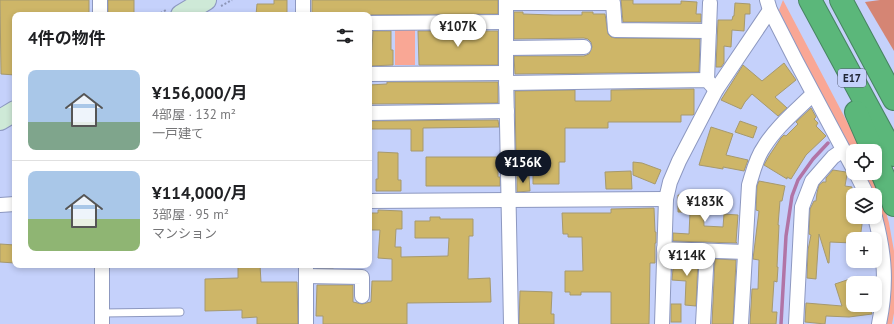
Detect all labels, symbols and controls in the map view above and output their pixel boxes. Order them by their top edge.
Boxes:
pin: ¥107K [430,14,486,48]
text: ¥107K [439,18,477,35]
icon: filters [334,25,356,47]
text: 4件の物件 [28,27,106,49]
road number: E17 [838,69,866,87]
text: ¥156,000/月 [152,82,248,104]
icon: home [60,86,108,134]
text: 4部屋 · 132 m² [152,106,236,123]
text: 一戸建て [152,125,204,142]
map controls [846,144,882,312]
button: locate [846,144,882,180]
pin: ¥156K [495,150,551,184]
text: ¥156K [504,154,542,171]
text: ¥114,000/月 [152,182,248,204]
icon: home [60,187,108,235]
button: layers [846,188,882,224]
pin: ¥183K [677,189,733,223]
text: ¥183K [686,193,724,210]
text: 3部屋 · 95 m² [152,206,229,223]
text: マンション [152,225,217,242]
button: + [846,232,882,268]
pin: ¥114K [659,243,715,277]
text: ¥114K [668,247,706,264]
button: − [846,276,882,312]

